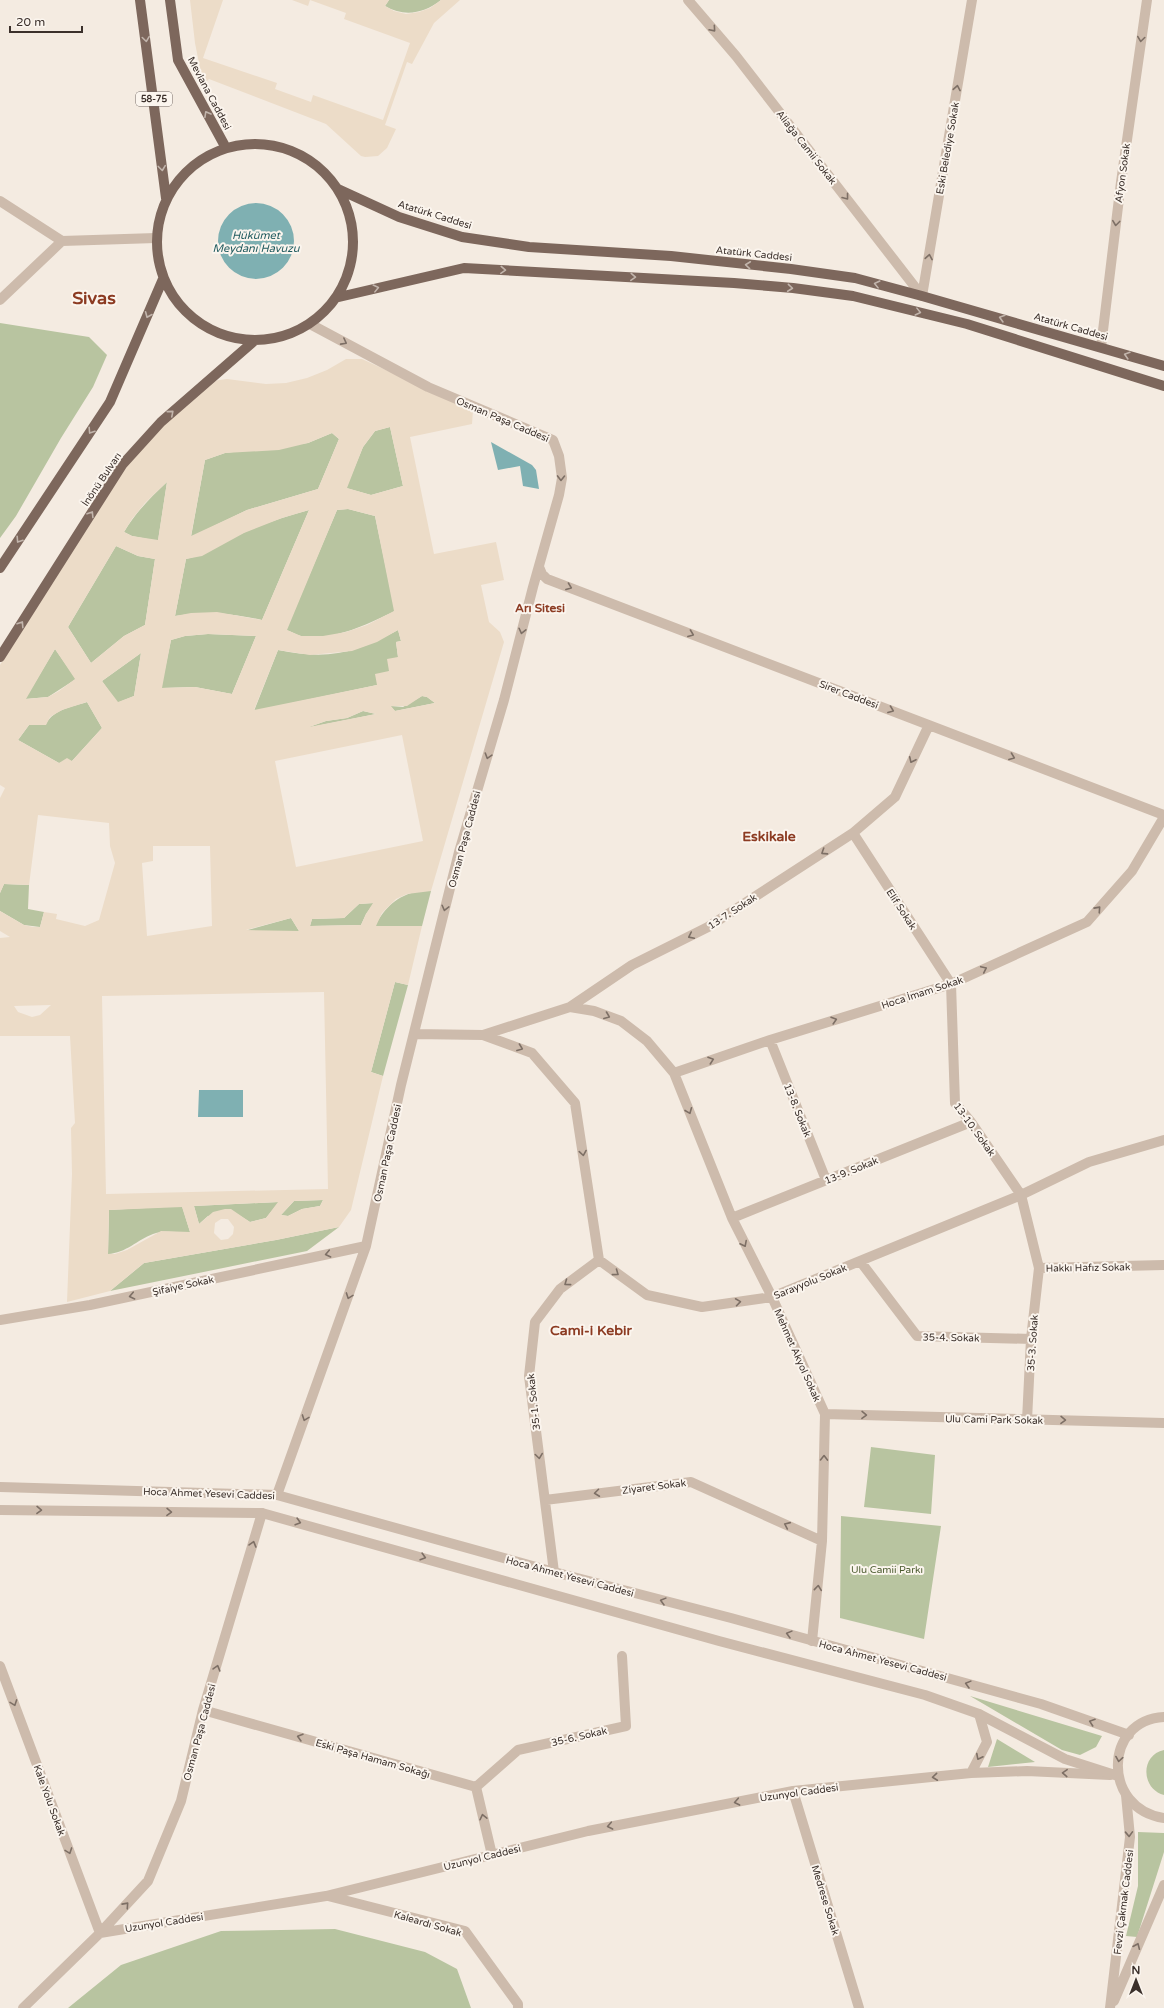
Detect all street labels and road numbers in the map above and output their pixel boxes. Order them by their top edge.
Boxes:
street label: Mevlana Caddesi [185,55,233,132]
road number: 58-75 [136,92,172,106]
street label: Eski Belediye Sokak [934,101,962,195]
street label: Aliağa Camii Sokak [774,108,839,187]
street label: Afyon Sokak [1113,142,1133,204]
street label: Atatürk Caddesi [396,198,473,232]
street label: Atatürk Caddesi [715,244,793,264]
street label: Atatürk Caddesi [1032,311,1109,343]
street label: Osman Paşa Caddesi [454,395,551,445]
street label: İnönü Bulvarı [79,450,124,509]
street label: Sirer Caddesi [817,678,880,712]
street label: Osman Paşa Caddesi [446,790,484,889]
street label: Elif Sokak [883,887,919,933]
street label: 13-7. Sokak [706,891,760,932]
street label: Hoca İmam Sokak [880,974,965,1012]
street label: 13-8. Sokak [781,1082,813,1139]
street label: 13-10. Sokak [951,1101,998,1159]
street label: Osman Paşa Caddesi [372,1103,404,1203]
street label: 13-9. Sokak [823,1155,880,1187]
street label: Hakkı Hafız Sokak [1046,1261,1131,1275]
street label: Sarayyolu Sokak [772,1262,849,1302]
street label: Şifaiye Sokak [151,1273,216,1298]
street label: Mehmet Akyol Sokak [771,1307,823,1404]
street label: 35-3. Sokak [1025,1314,1041,1372]
street label: 35-4. Sokak [922,1332,980,1345]
street label: 35-1. Sokak [525,1372,543,1431]
street label: Ulu Cami Park Sokak [945,1413,1044,1427]
street label: Ziyaret Sokak [622,1477,687,1497]
street label: Hoca Ahmet Yesevi Caddesi [143,1486,275,1502]
street label: Hoca Ahmet Yesevi Caddesi [504,1554,635,1600]
street label: Hoca Ahmet Yesevi Caddesi [817,1638,948,1684]
street label: Osman Paşa Caddesi [181,1683,219,1782]
street label: 35-6. Sokak [550,1725,609,1749]
street label: Eski Paşa Hamam Sokağı [314,1737,431,1781]
street label: Kale Yolu Sokak [31,1763,68,1838]
street label: Uzunyol Caddesi [759,1782,839,1804]
street label: Uzunyol Caddesi [442,1843,522,1873]
street label: Fevzi Çakmak Caddesi [1112,1849,1136,1955]
street label: Medrese Sokak [809,1864,842,1937]
street label: Kaleardı Sokak [393,1909,463,1940]
street label: Uzunyol Caddesi [124,1911,204,1935]

